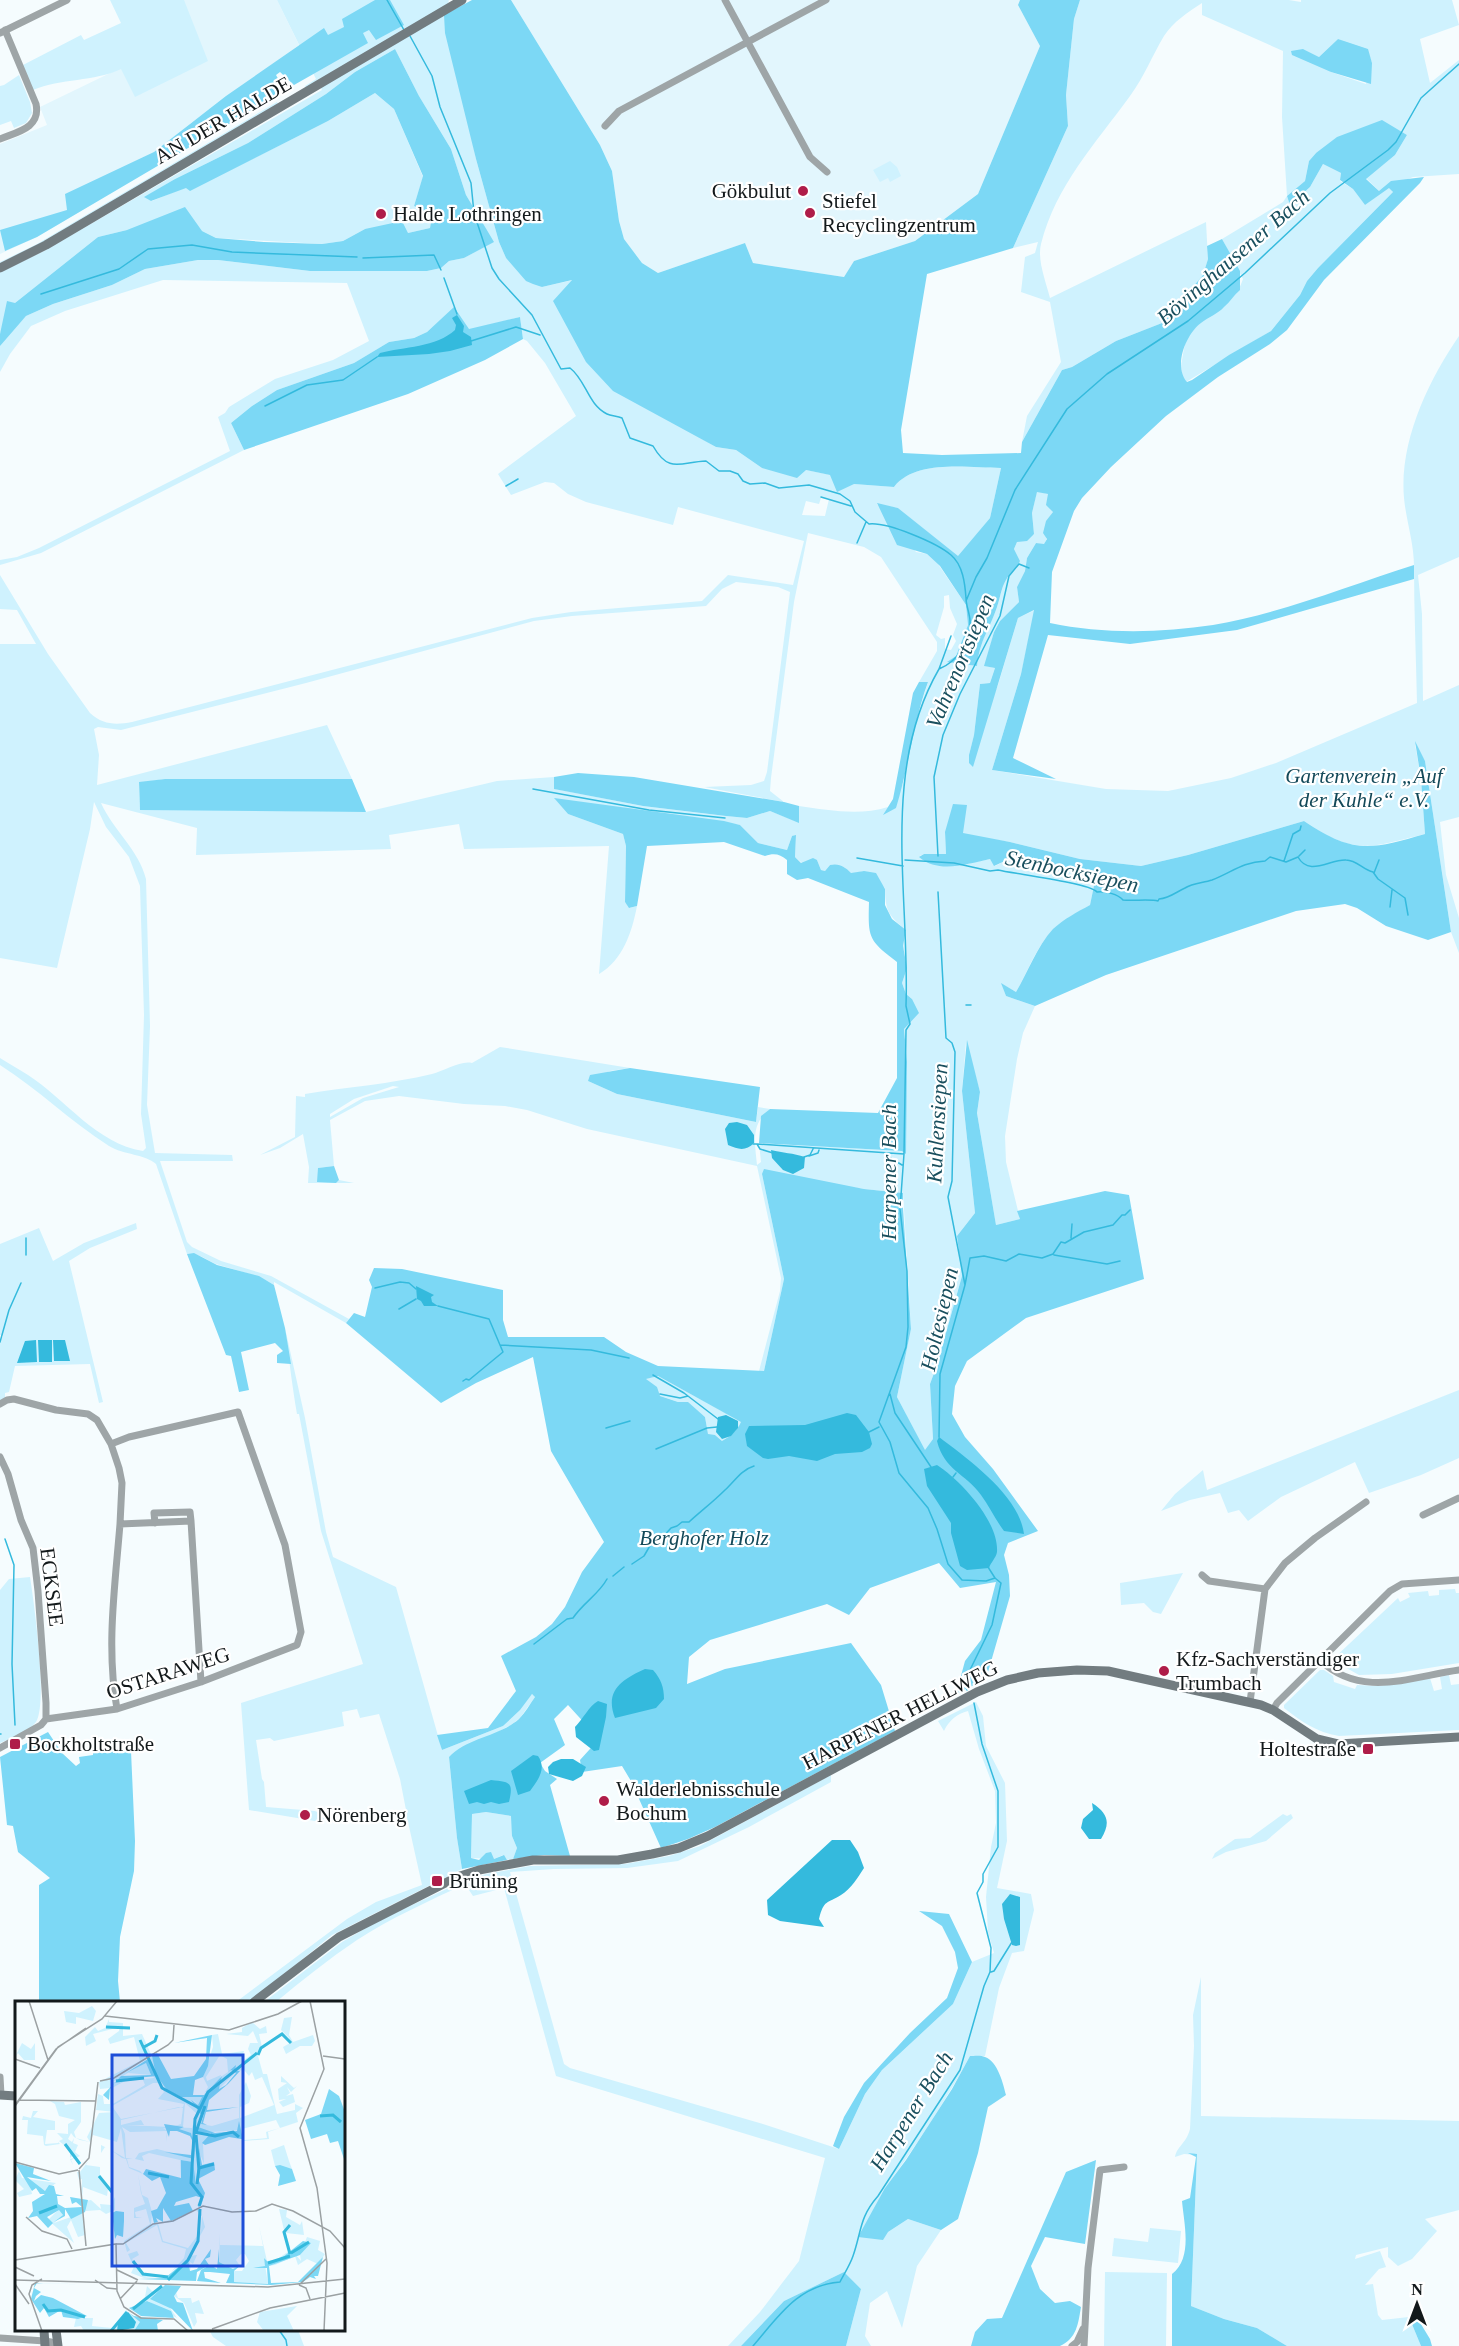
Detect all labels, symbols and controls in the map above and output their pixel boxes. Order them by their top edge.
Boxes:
street label: AN DER HALDE [150,71,296,169]
place label: Gökbulut [712,179,791,203]
marker: Gökbulut [796,184,810,198]
water label: Bövinghausener Bach [1152,184,1314,330]
place label: Stiefel Recyclingzentrum [822,189,976,237]
place label: Halde Lothringen [393,202,542,226]
marker: Stiefel Recyclingzentrum [803,206,817,220]
marker: Halde Lothringen [374,207,388,221]
water label: Vahrenortsiepen [920,590,1000,732]
park label: Gartenverein „Auf der Kuhle“ e.V. [1285,764,1446,812]
water label: Stenbocksiepen [1003,845,1141,897]
water label: Kuhlensiepen [921,1063,953,1184]
water label: Harpener Bach [876,1104,901,1241]
water label: Holtesiepen [915,1265,963,1374]
park label: Berghofer Holz [639,1526,769,1550]
street label: ECKSEE [35,1546,69,1628]
street label: OSTARAWEG [103,1642,233,1704]
place label: Kfz-Sachverständiger Trumbach [1176,1647,1359,1695]
street label: HARPENER HELLWEG [798,1655,1002,1775]
marker: Kfz-Sachverständiger Trumbach [1157,1664,1171,1678]
place label: Bockholtstraße [27,1732,154,1756]
marker: Bockholtstraße [8,1737,22,1751]
place label: Holtestraße [1259,1737,1356,1761]
marker: Holtestraße [1361,1742,1375,1756]
place label: Walderlebnisschule Bochum [616,1777,780,1825]
marker: Walderlebnisschule Bochum [597,1794,611,1808]
place label: Nörenberg [317,1803,407,1827]
marker: Nörenberg [298,1808,312,1822]
place label: Brüning [449,1869,518,1893]
marker: Brüning [430,1874,444,1888]
inset map [15,2001,345,2331]
water label: Harpener Bach [864,2047,958,2176]
north arrow [1387,2274,1447,2334]
text: N [1411,2281,1423,2298]

